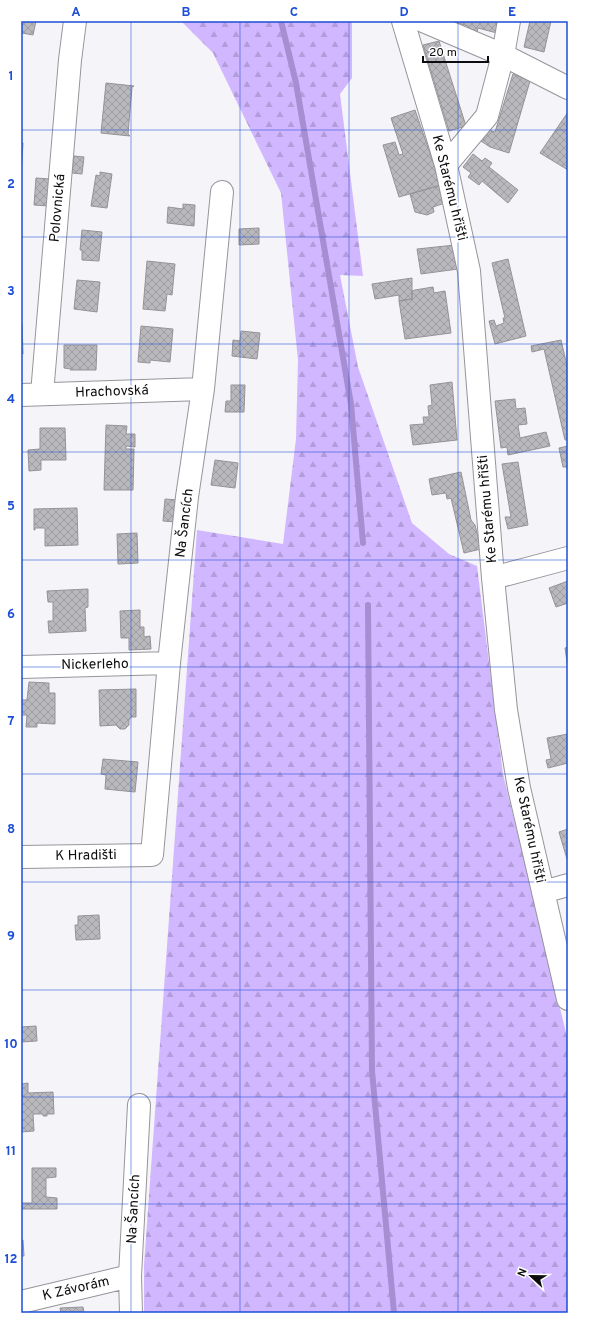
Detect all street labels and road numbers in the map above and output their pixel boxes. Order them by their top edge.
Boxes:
street label: Ke Starému hřišti [428,133,470,243]
street label: Polovnická [47,173,69,243]
street label: Hrachovská [75,382,149,402]
street label: Ke Starému hřišti [475,454,501,564]
street label: Na Šancích [171,487,198,559]
street label: Nickerleho [61,656,129,674]
street label: Ke Starému hřišti [509,775,549,885]
street label: K Hradišti [55,847,117,865]
street label: Na Šancích [123,1174,144,1244]
street label: K Závorám [41,1273,111,1305]

